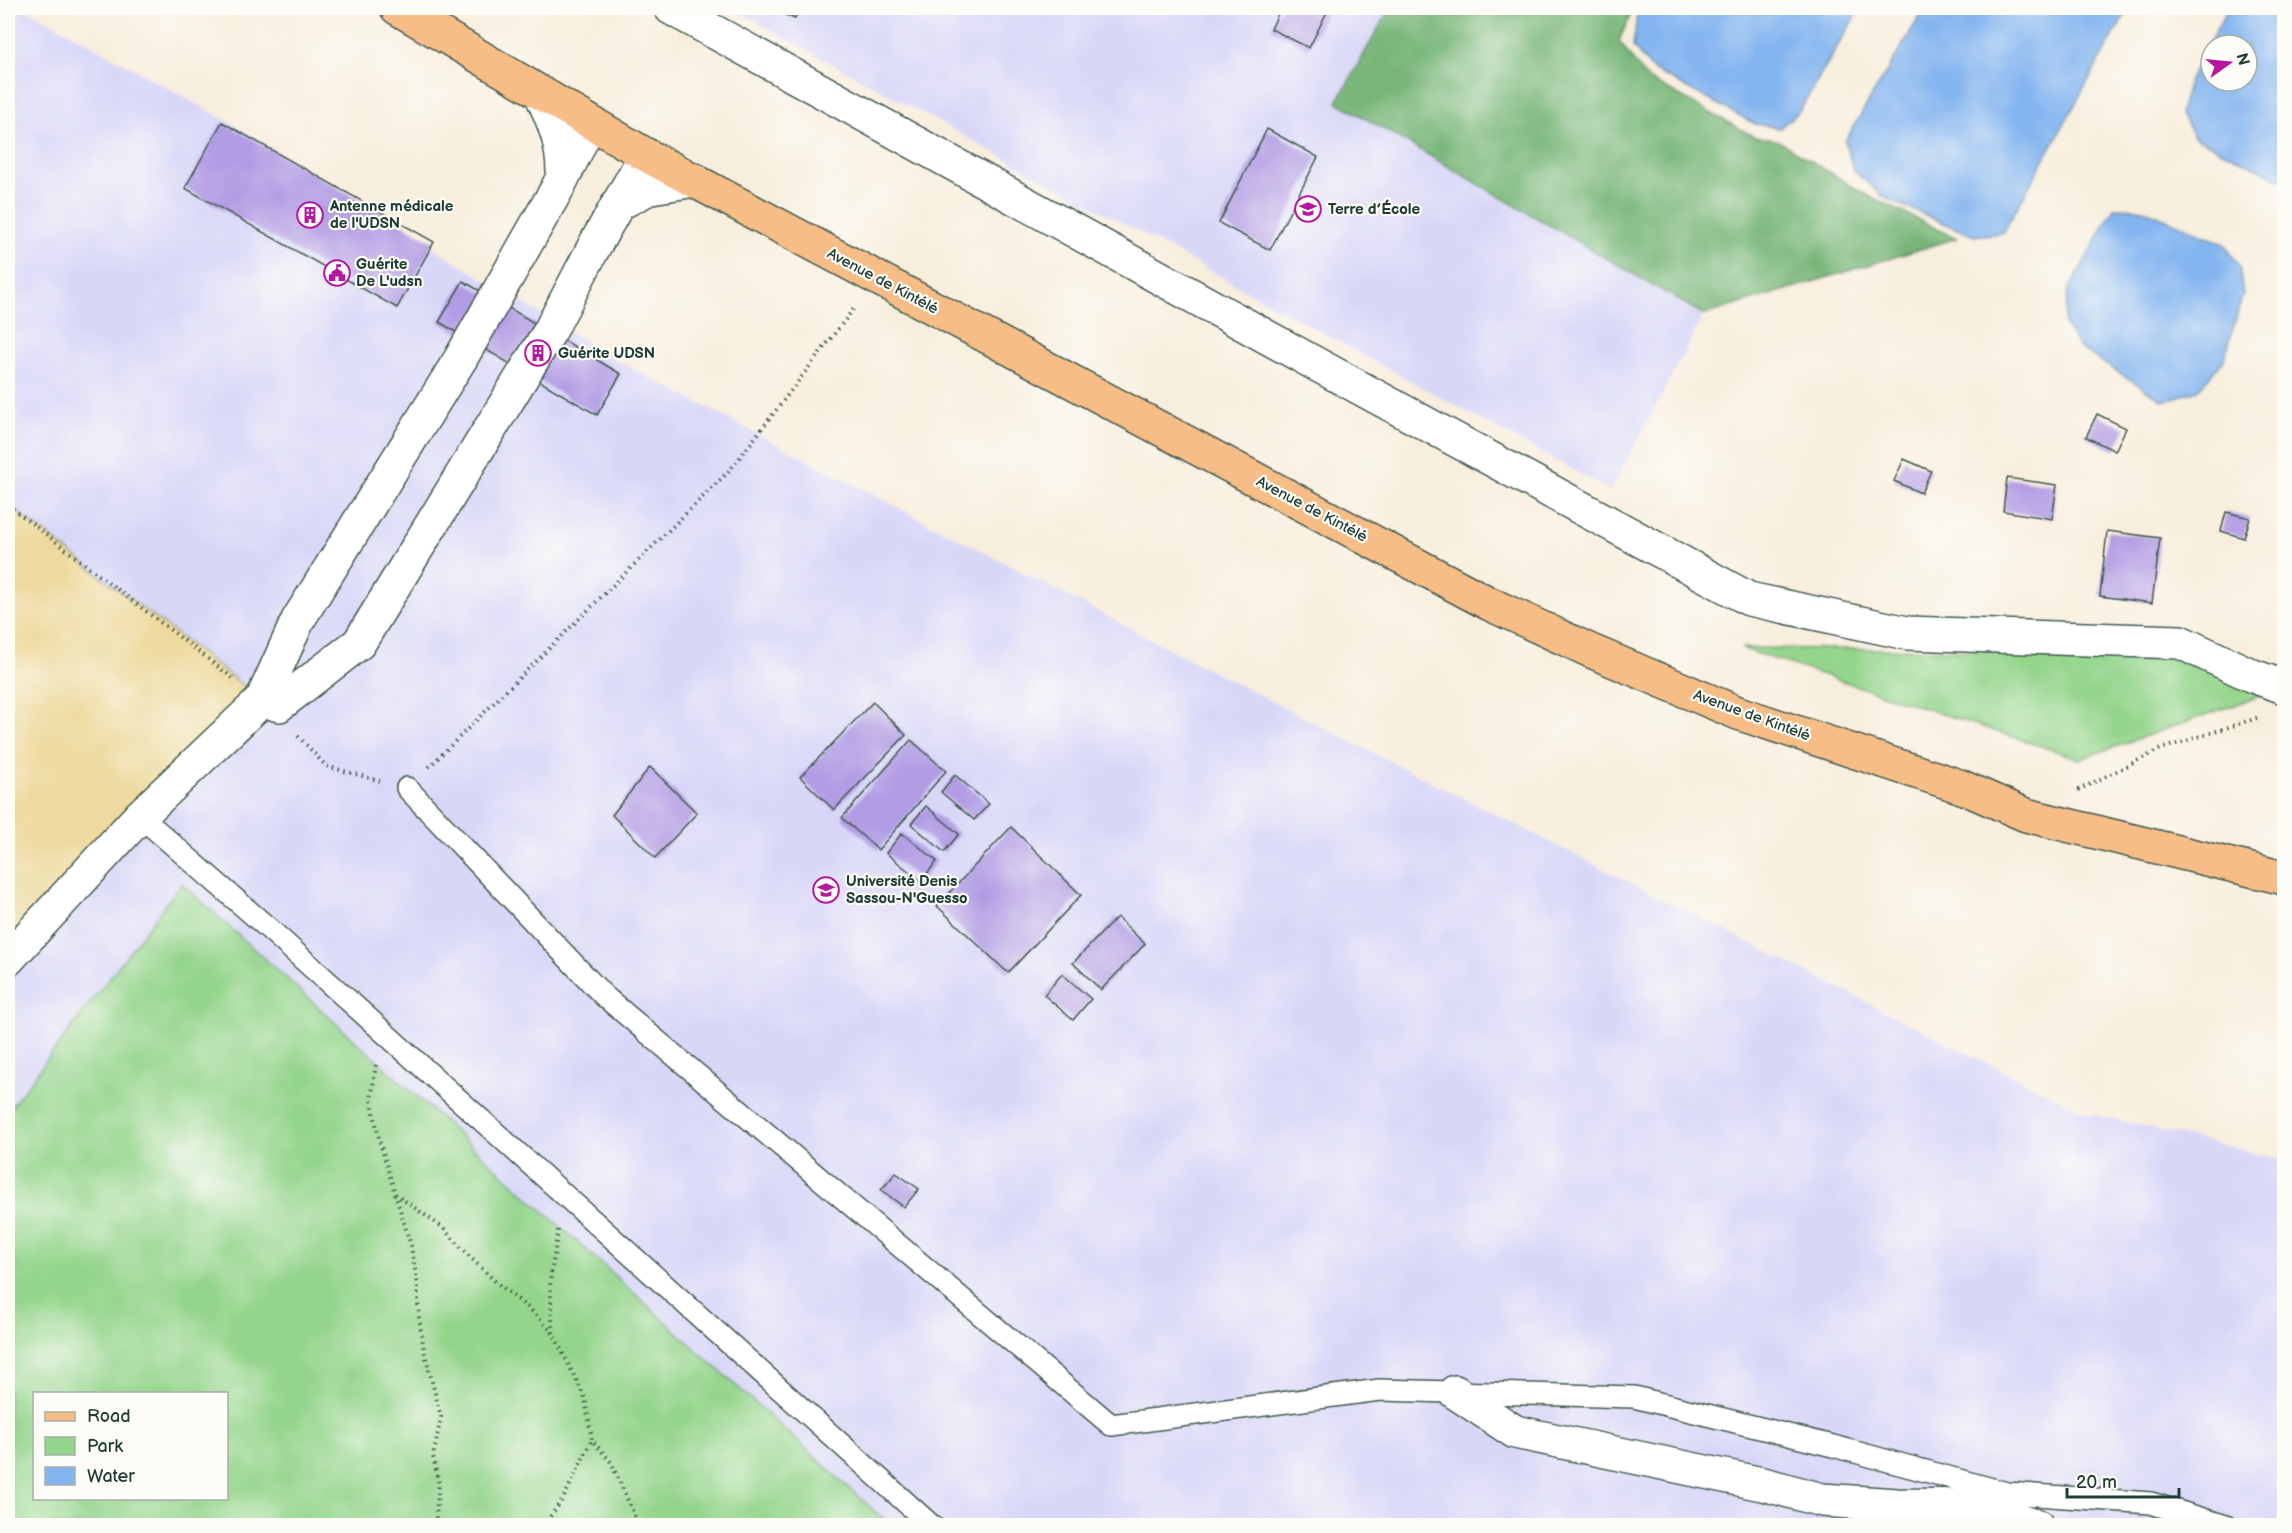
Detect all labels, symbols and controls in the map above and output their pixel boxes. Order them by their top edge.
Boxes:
north arrow [2199,33,2259,93]
text: N [2231,51,2253,68]
school or university icon: Terre d’École [1293,194,1323,224]
place label: Antenne médicale de l'UDSN [329,197,454,233]
place label: Terre d’École [1328,199,1420,219]
building icon: Antenne médicale de l'UDSN [295,200,325,230]
street label: Avenue de Kintélé [824,244,942,319]
place label: Guérite De L'udsn [356,255,422,291]
public building icon: Guérite De L'udsn [322,258,352,288]
building icon: Guérite UDSN [523,338,553,368]
place label: Guérite UDSN [558,344,655,363]
street label: Avenue de Kintélé [1253,472,1371,547]
street label: Avenue de Kintélé [1691,686,1813,745]
place label: Université Denis Sassou-N'Guesso [846,872,968,908]
school or university icon: Université Denis Sassou-N'Guesso [811,875,841,905]
legend [33,1392,228,1500]
text: Road [87,1406,131,1427]
text: Park [87,1436,123,1457]
scale bar [2067,1461,2180,1499]
text: Water [87,1466,135,1487]
text: 20 m [2076,1472,2117,1493]

